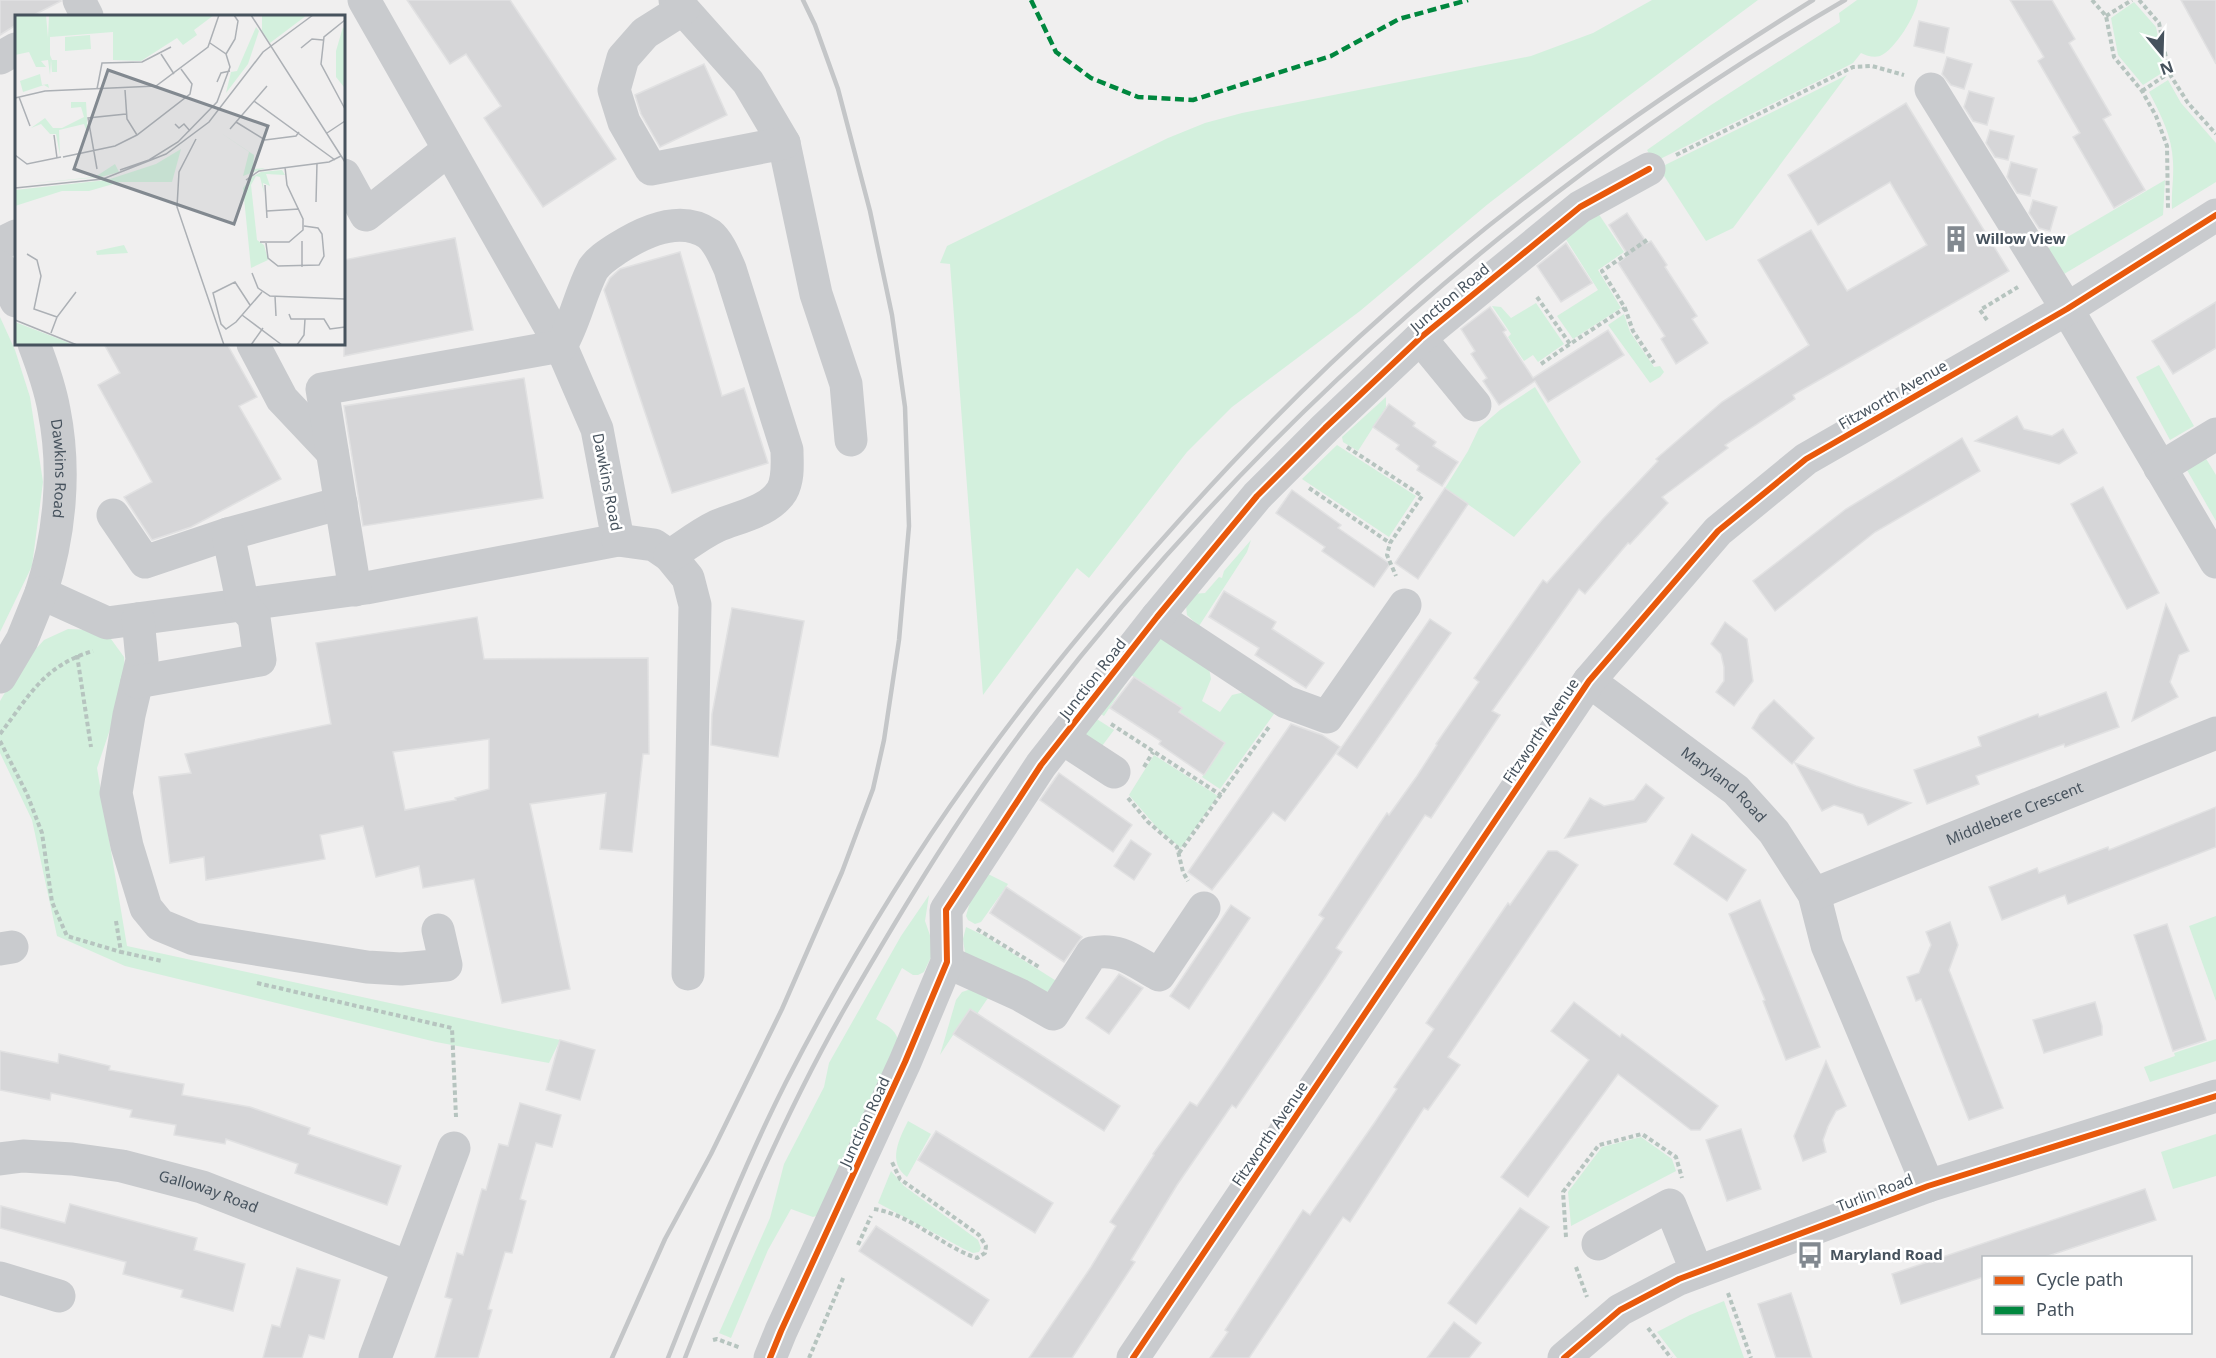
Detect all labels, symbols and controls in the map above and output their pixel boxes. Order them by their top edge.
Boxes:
inset map [15,15,345,345]
north arrow [2132,24,2192,84]
text: N [2157,56,2177,81]
building icon: Willow View [1941,224,1971,254]
place label: Willow View [1976,228,2066,248]
street label: Junction Road [1404,258,1493,337]
street label: Fitzworth Avenue [1834,355,1951,433]
street label: Dawkins Road [47,417,71,519]
street label: Dawkins Road [589,431,627,533]
street label: Junction Road [1053,634,1130,725]
street label: Fitzworth Avenue [1498,674,1583,787]
street label: Maryland Road [1677,742,1771,826]
street label: Middlebere Crescent [1943,776,2086,849]
street label: Junction Road [834,1073,894,1172]
street label: Fitzworth Avenue [1227,1077,1312,1190]
street label: Galloway Road [157,1165,261,1217]
street label: Turlin Road [1834,1168,1916,1216]
bus stop icon: Maryland Road [1795,1240,1825,1270]
place label: Maryland Road [1830,1244,1943,1264]
legend [1982,1256,2192,1334]
text: Cycle path [2036,1267,2123,1291]
text: Path [2036,1297,2075,1321]

